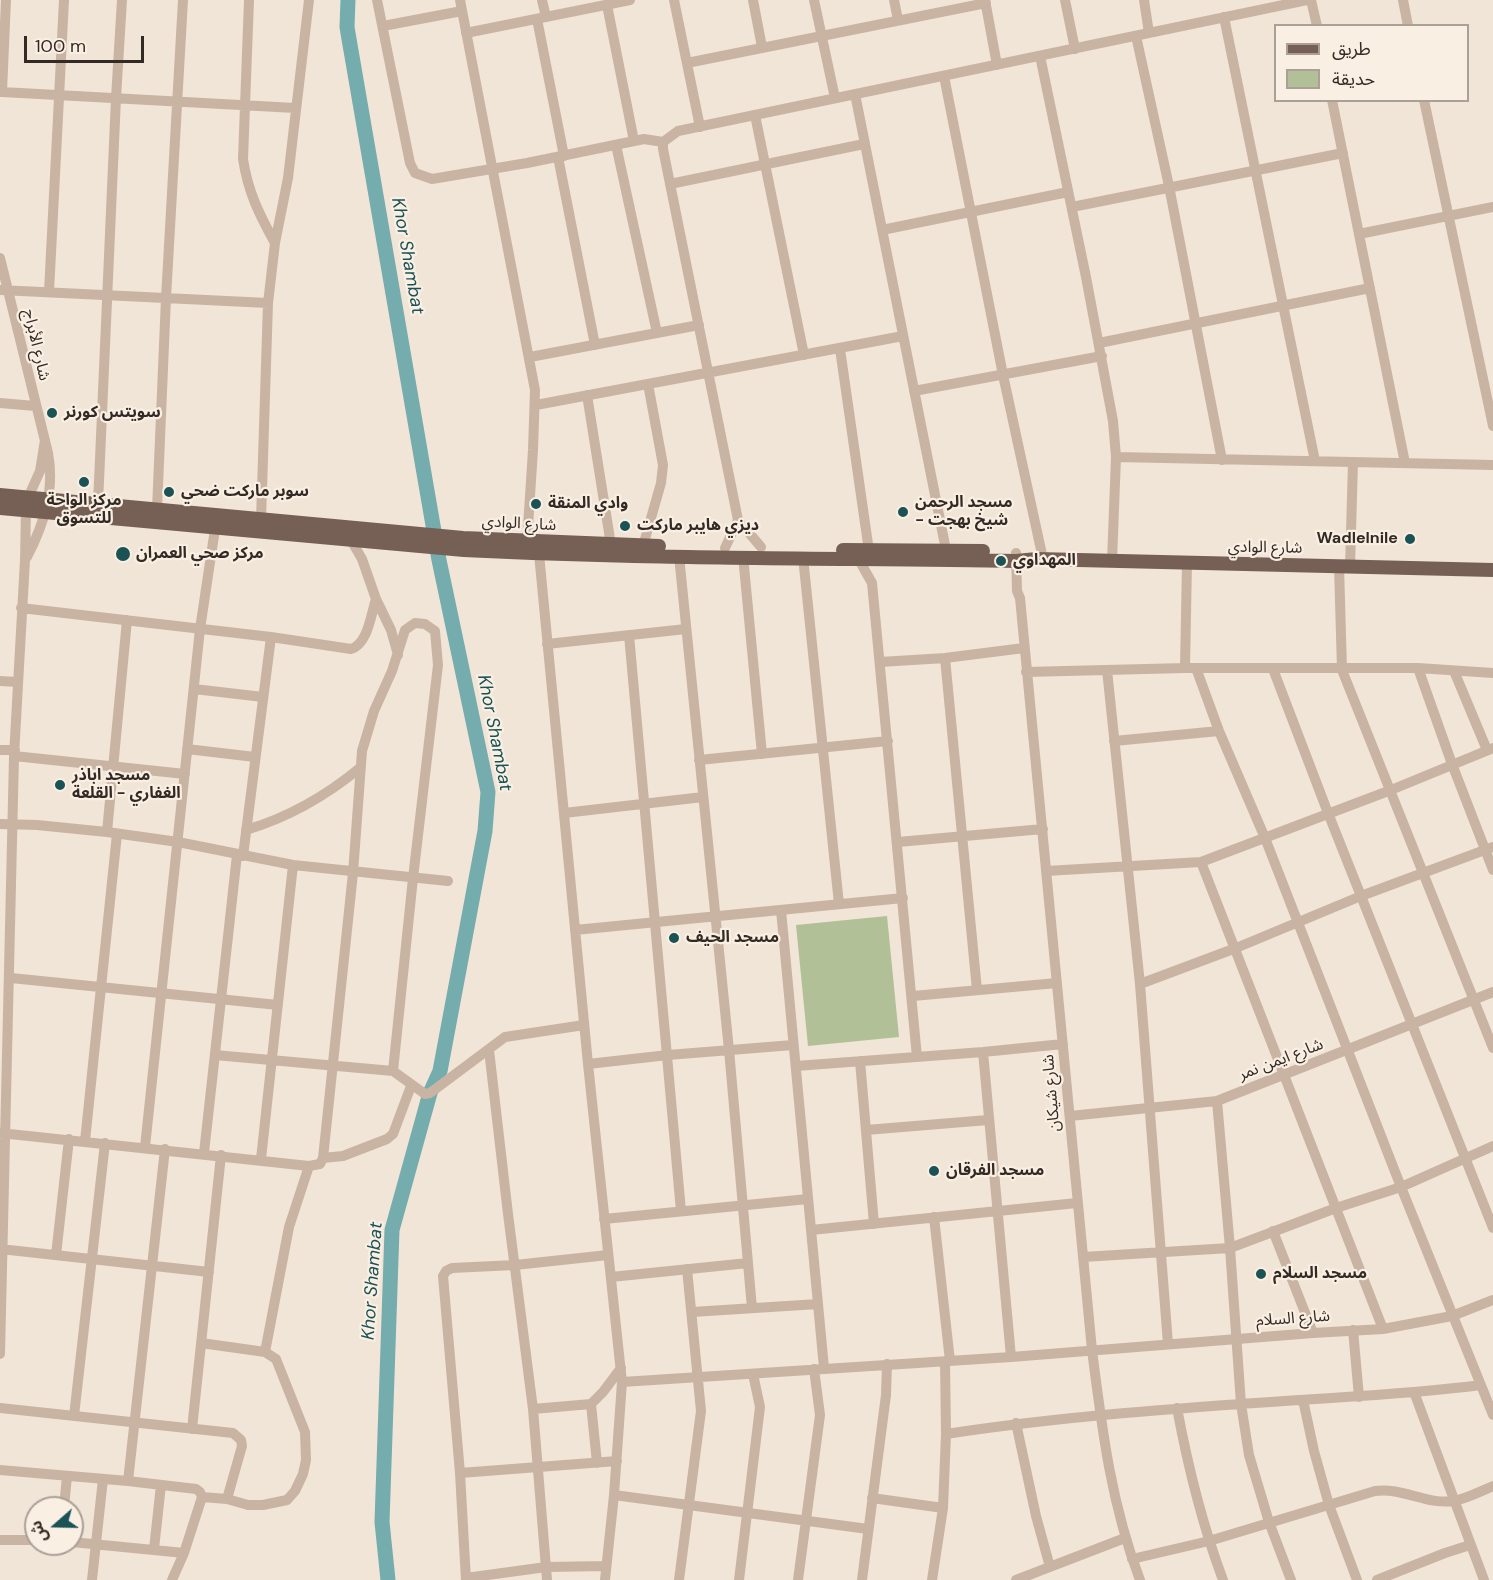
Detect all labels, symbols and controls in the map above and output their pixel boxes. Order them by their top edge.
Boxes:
scale bar [27,24,147,62]
legend [1274,24,1469,102]
text: 100 m [35,34,86,58]
text: طريق [1332,37,1371,61]
text: حديقة [1332,67,1375,91]
water label: Khor Shambat [386,196,428,316]
street label: شارع الأبراج [18,307,54,383]
place label: سويتس كورنر [64,403,161,423]
marker: سويتس كورنر [45,406,59,420]
marker: مركز الواحة للتسوق [77,475,91,489]
place label: سوبر ماركت ضحي [181,482,309,502]
marker: سوبر ماركت ضحي [162,485,176,499]
place label: مركز الواحة للتسوق [47,491,121,529]
place label: مسجد الرحمن - شيخ بهجت [915,493,1013,531]
place label: وادي المنقة [548,494,628,514]
marker: وادي المنقة [529,497,543,511]
marker: مسجد الرحمن - شيخ بهجت [896,505,910,519]
street label: شارع الوادي [481,512,557,536]
place label: ديزي هايبر ماركت [637,516,759,536]
marker: ديزي هايبر ماركت [618,519,632,533]
place label: Wadlelnile [1316,529,1398,549]
marker: Wadlelnile [1403,532,1417,546]
street label: شارع الوادي [1228,538,1302,558]
place label: مركز صحي العمران [136,544,264,564]
marker: مركز صحي العمران [114,545,132,563]
place label: المهداوي [1013,551,1076,571]
marker: المهداوي [994,554,1008,568]
water label: Khor Shambat [472,673,516,793]
place label: مسجد اباذر الغفاري - القلعة [72,766,181,804]
marker: مسجد اباذر الغفاري - القلعة [53,778,67,792]
place label: مسجد الحيف [686,928,779,948]
marker: مسجد الحيف [667,931,681,945]
street label: شارع ايمن نمر [1236,1035,1326,1085]
street label: شارع شيكان [1039,1053,1065,1133]
place label: مسجد الفرقان [946,1161,1044,1181]
marker: مسجد الفرقان [927,1164,941,1178]
water label: Khor Shambat [358,1221,388,1341]
place label: مسجد السلام [1273,1264,1367,1284]
marker: مسجد السلام [1254,1267,1268,1281]
street label: شارع السلام [1255,1307,1331,1331]
north arrow [24,1496,84,1556]
text: ش [25,1518,52,1546]

